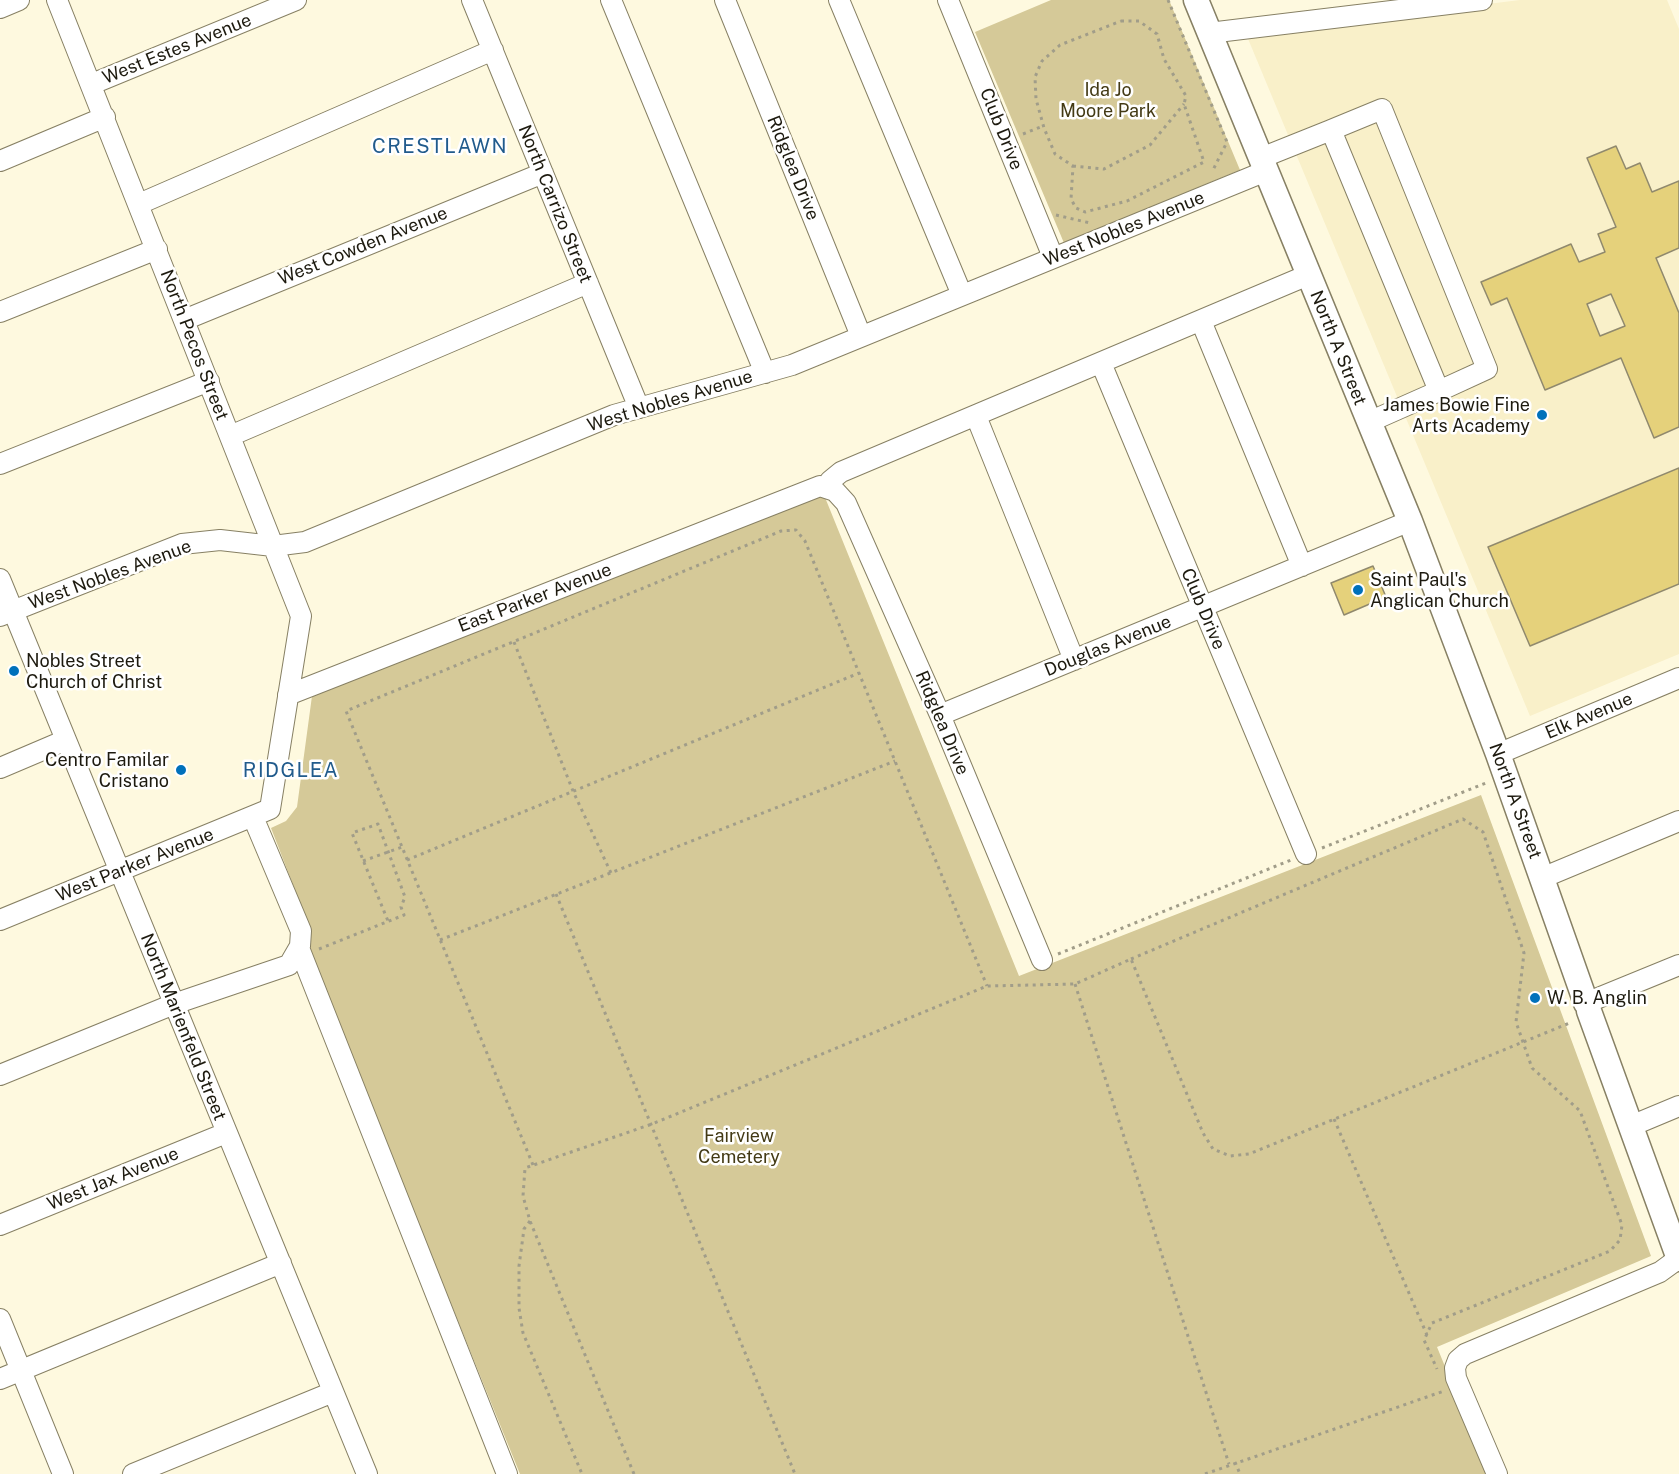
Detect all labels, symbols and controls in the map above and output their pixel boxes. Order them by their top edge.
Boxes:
street label: West Estes Avenue [99,9,255,89]
park label: Ida Jo Moore Park [1060,79,1156,122]
street label: Club Drive [975,85,1027,173]
street label: Ridglea Drive [762,113,824,223]
street label: North Carrizo Street [513,122,597,286]
district label: CRESTLAWN [372,135,508,159]
street label: West Nobles Avenue [1040,187,1208,271]
street label: West Cowden Avenue [275,202,451,290]
street label: North Pecos Street [155,267,233,423]
street label: North A Street [1305,287,1371,409]
street label: West Nobles Avenue [585,366,755,436]
place label: James Bowie Fine Arts Academy [1383,394,1530,436]
marker: James Bowie Fine Arts Academy [1535,408,1549,422]
street label: West Nobles Avenue [26,536,194,614]
street label: East Parker Avenue [455,559,615,637]
street label: Club Drive [1176,565,1230,653]
place label: Saint Paul's Anglican Church [1370,569,1509,612]
marker: Saint Paul's Anglican Church [1351,583,1365,597]
street label: Douglas Avenue [1041,611,1175,681]
place label: Nobles Street Church of Christ [26,650,162,692]
marker: Nobles Street Church of Christ [7,664,21,678]
street label: Ridglea Drive [910,668,974,778]
street label: Elk Avenue [1542,688,1636,744]
street label: North A Street [1484,740,1546,862]
place label: Centro Familar Cristano [45,749,169,792]
district label: RIDGLEA [243,759,339,783]
marker: Centro Familar Cristano [174,763,188,777]
street label: West Parker Avenue [53,823,217,907]
street label: North Marienfeld Street [136,930,230,1124]
place label: W. B. Anglin [1547,987,1647,1009]
marker: W. B. Anglin [1528,991,1542,1005]
park label: Fairview Cemetery [698,1125,780,1168]
street label: West Jax Avenue [44,1143,182,1215]

